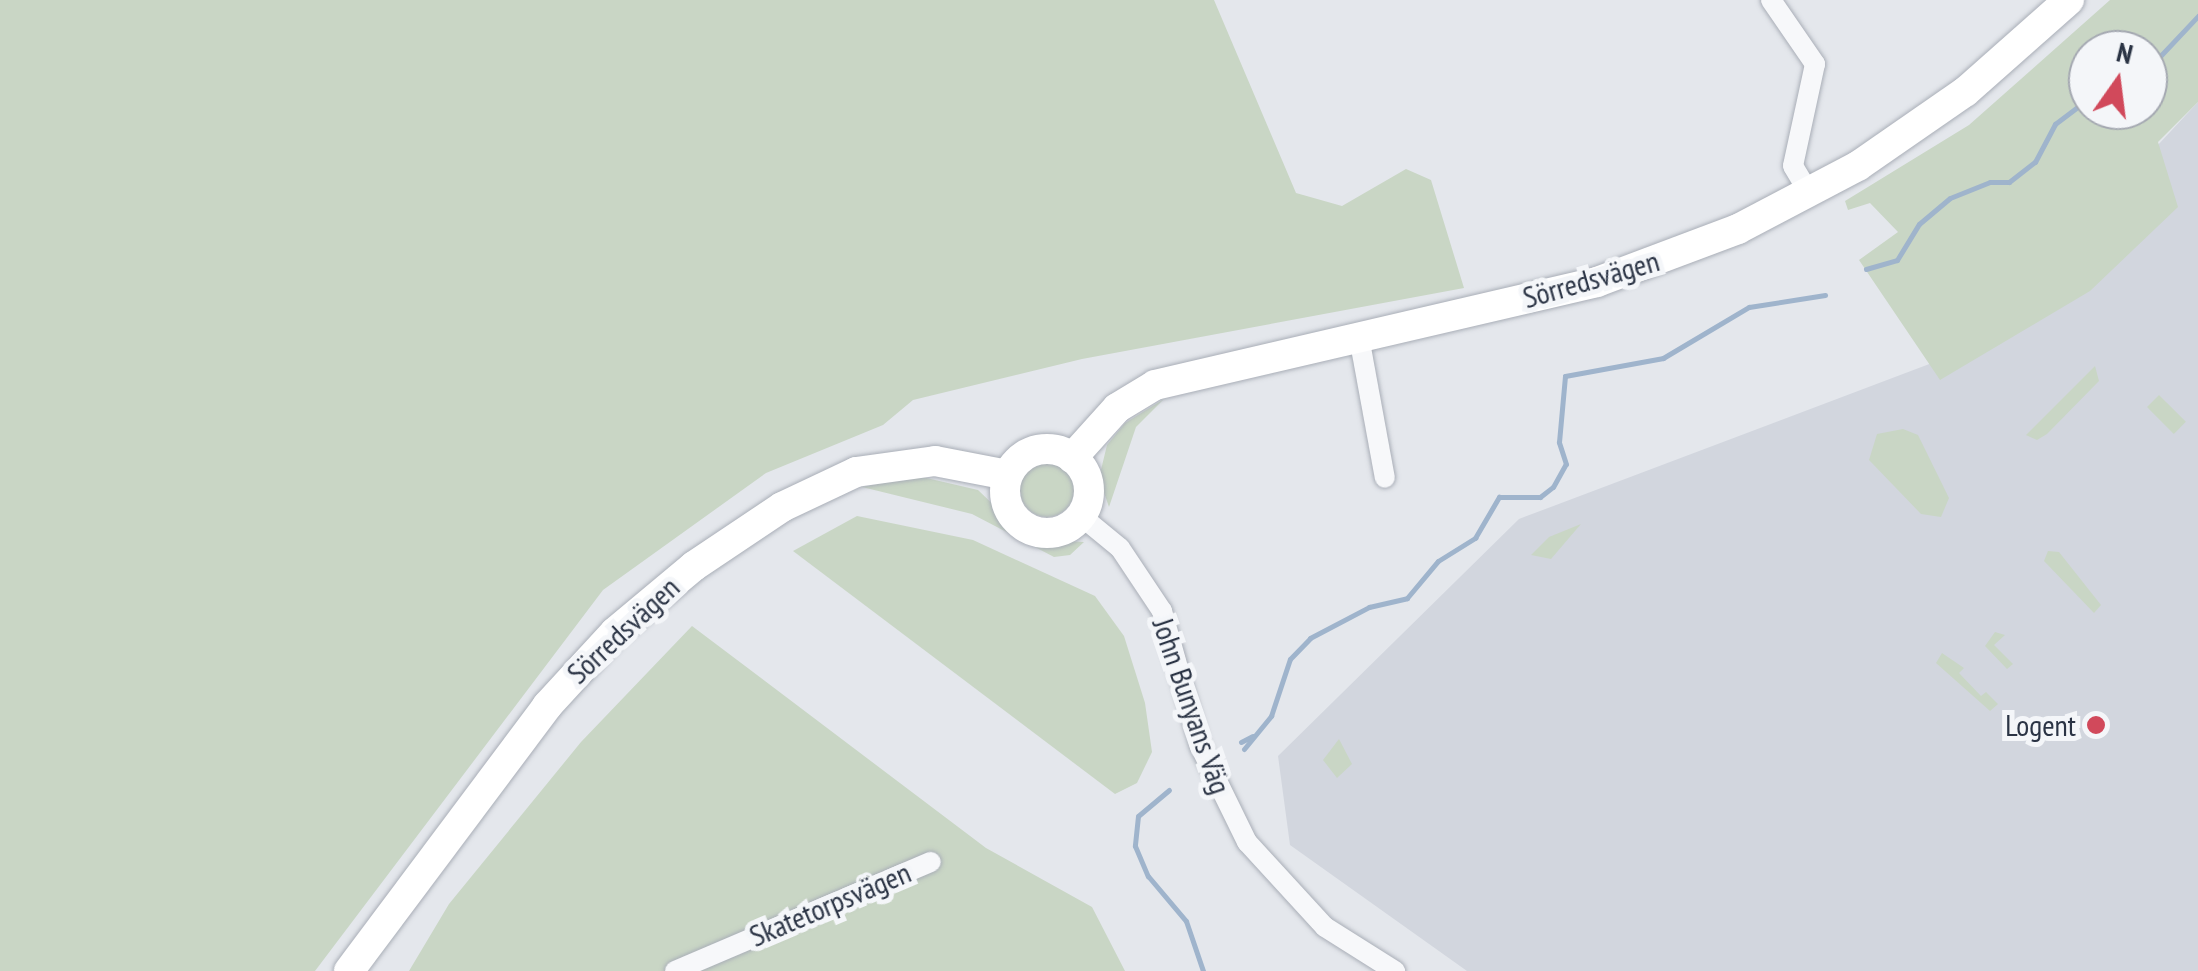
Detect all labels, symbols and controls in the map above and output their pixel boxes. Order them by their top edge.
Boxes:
north arrow [2068,30,2168,130]
text: N [2113,33,2137,72]
street label: Sörredsvägen [1519,242,1663,316]
street label: Sörredsvägen [560,569,686,691]
street label: John Bunyans Väg [1145,613,1239,799]
place label: Logent [2005,707,2076,743]
marker: Logent [2085,714,2107,736]
street label: Skatetorpsvägen [744,854,916,954]

